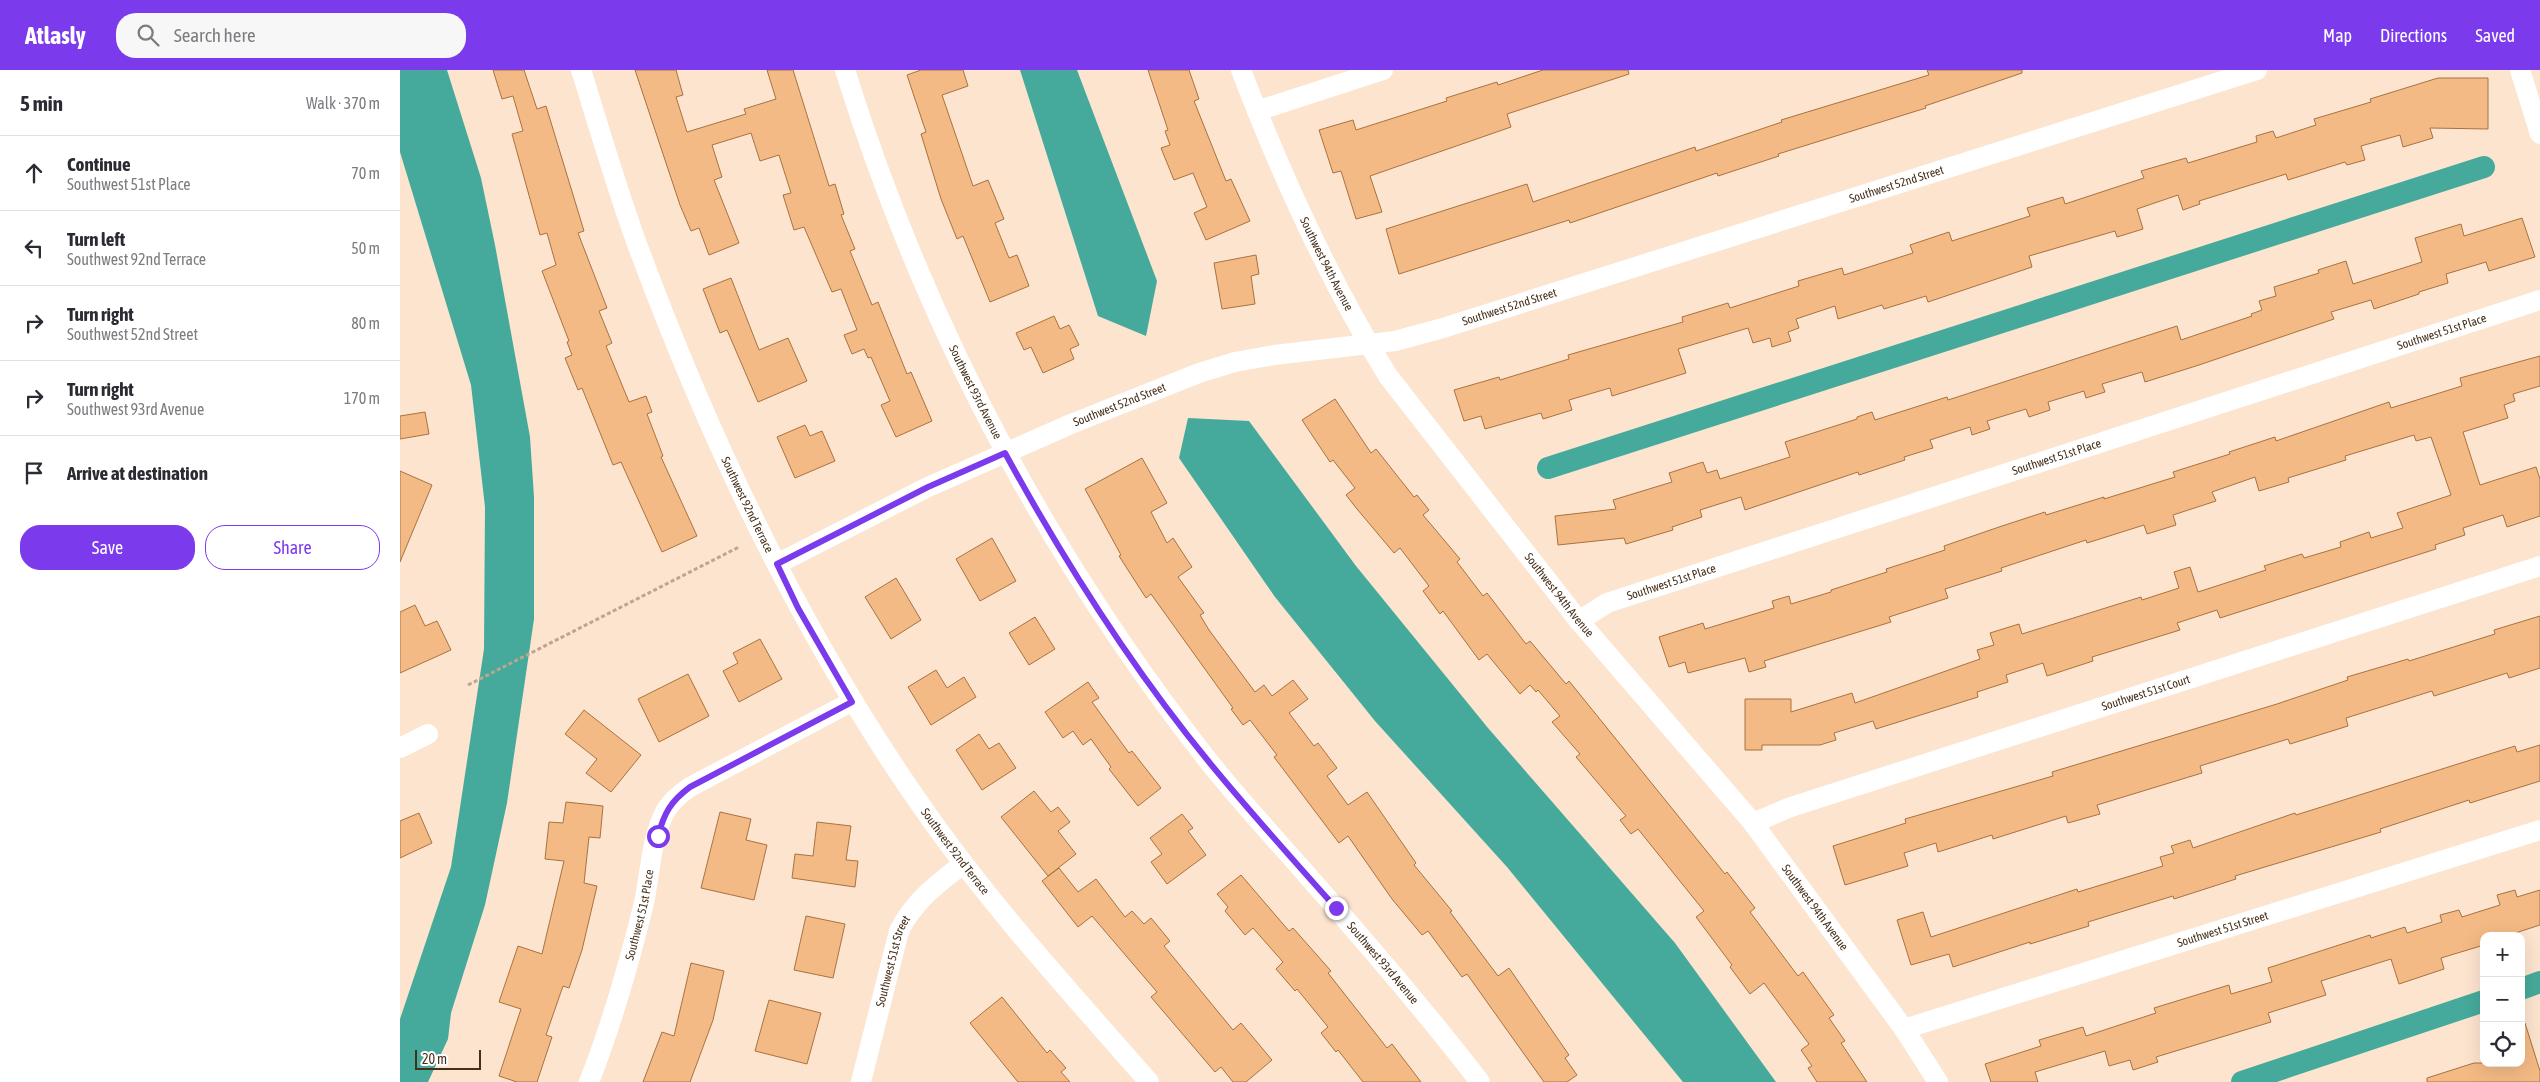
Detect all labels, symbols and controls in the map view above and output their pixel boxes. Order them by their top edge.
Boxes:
search box [116,13,466,58]
icon: search [134,21,162,49]
text: Atlasly [25,22,86,49]
text: Search here [174,24,256,46]
text: Map [2323,25,2352,46]
text: Directions [2380,25,2447,46]
text: Saved [2475,25,2515,46]
text: 5 min [20,91,63,115]
text: Walk · 370 m [306,94,380,112]
text: Continue [67,153,131,175]
icon: ahead [20,159,48,187]
street label: Southwest 52nd Street [1847,163,1946,206]
text: 70 m [351,164,380,182]
text: Southwest 51st Place [67,175,191,193]
street label: Southwest 94th Avenue [1297,215,1356,313]
text: Turn left [67,228,125,250]
icon: left [20,234,48,262]
text: 50 m [351,239,380,257]
text: Southwest 92nd Terrace [67,250,206,268]
street label: Southwest 52nd Street [1460,285,1559,329]
text: Turn right [67,303,134,325]
icon: right [20,309,48,337]
street label: Southwest 51st Place [2395,311,2488,353]
text: 80 m [351,314,380,332]
text: Southwest 52nd Street [67,325,198,343]
street label: Southwest 93rd Avenue [946,343,1005,442]
text: Turn right [67,378,134,400]
street label: Southwest 52nd Street [1071,380,1168,429]
icon: right [20,384,48,412]
text: 170 m [344,389,380,407]
text: Southwest 93rd Avenue [67,400,204,418]
street label: Southwest 51st Place [2010,436,2103,478]
street label: Southwest 92nd Terrace [718,455,776,555]
icon: arrive [20,459,48,487]
text: Arrive at destination [67,462,208,484]
button: Save [20,525,195,570]
button: Share [205,525,380,570]
street label: Southwest 94th Avenue [1522,550,1597,640]
street label: Southwest 51st Place [1625,561,1718,603]
street label: Southwest 51st Court [2100,672,2192,714]
street label: Southwest 92nd Terrace [918,806,992,897]
route start [647,825,670,848]
street label: Southwest 94th Avenue [1779,862,1851,953]
street label: Southwest 51st Place [622,868,656,962]
route end [1325,897,1348,920]
street label: Southwest 51st Street [2175,908,2271,950]
street label: Southwest 51st Street [873,912,914,1008]
street label: Southwest 93rd Avenue [1344,919,1422,1007]
map controls [2480,932,2525,1067]
button: + [2480,932,2525,977]
button: − [2480,977,2525,1022]
button: locate [2480,1022,2525,1067]
scale bar [415,1047,481,1070]
text: 20 m [422,1051,447,1067]

